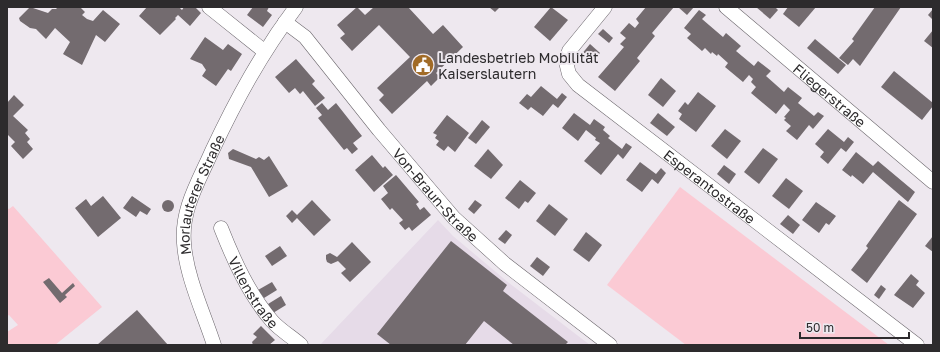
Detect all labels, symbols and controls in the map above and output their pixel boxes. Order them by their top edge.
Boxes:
place label: Landesbetrieb Mobilität Kaiserslautern [438,49,599,82]
public building icon: Landesbetrieb Mobilität Kaiserslautern [410,52,436,78]
street label: Fliegerstraße [790,59,870,130]
street label: Morlauterer Straße [175,131,227,256]
street label: Von-Braun-Straße [390,144,482,245]
street label: Esperantostraße [661,146,759,227]
street label: Villenstraße [225,253,282,331]
scale bar [800,314,909,340]
text: 50 m [806,320,834,335]

